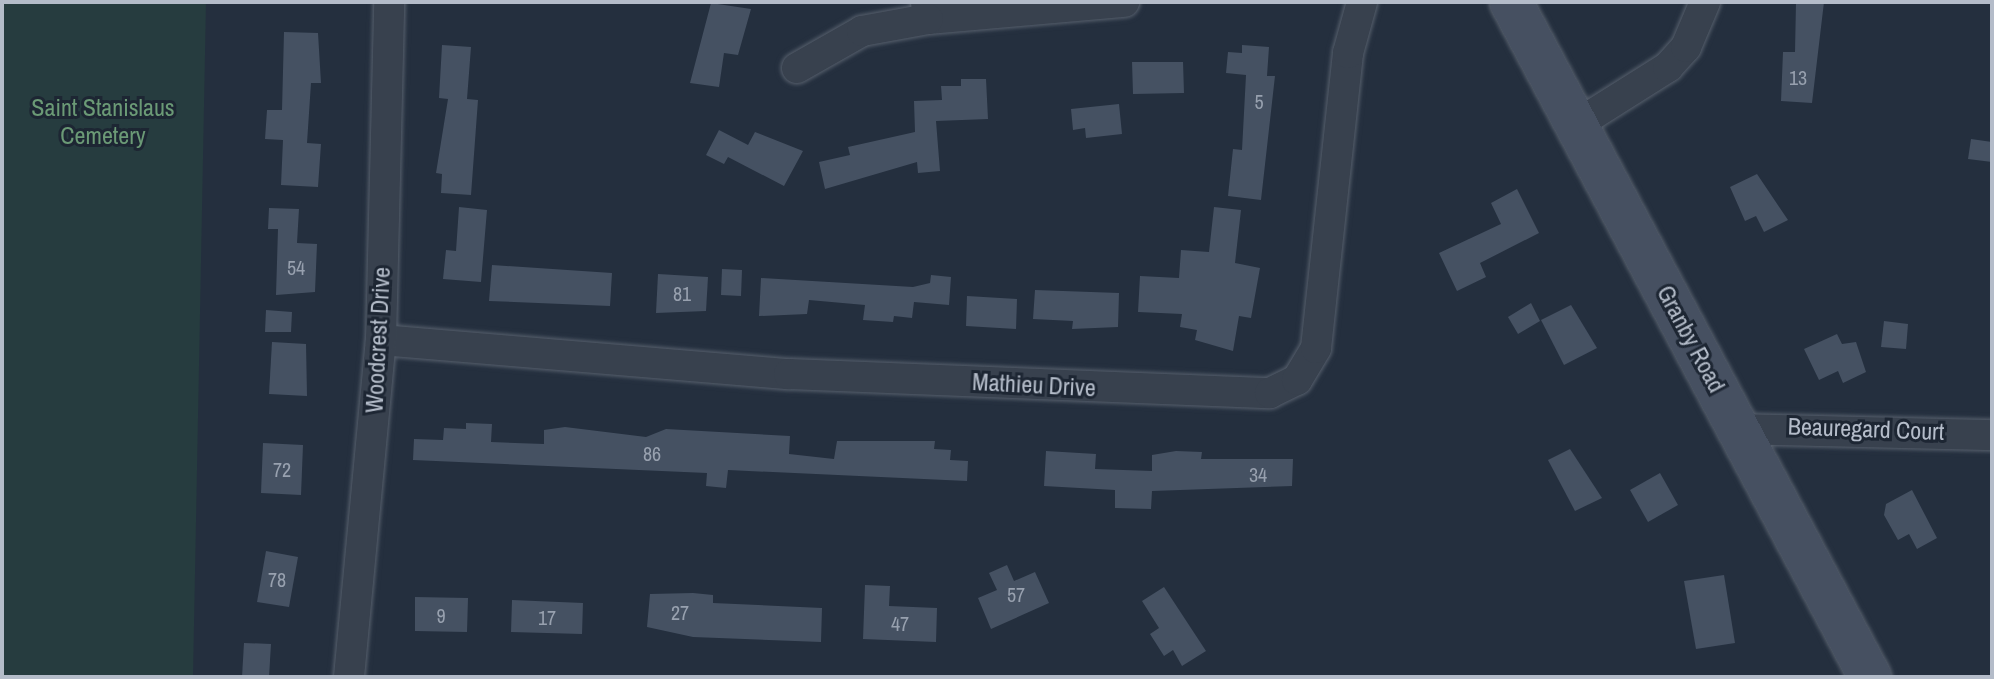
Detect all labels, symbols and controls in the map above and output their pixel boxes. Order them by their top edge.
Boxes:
house number: 13 [1789,65,1807,89]
house number: 5 [1254,89,1264,113]
park label: Saint Stanislaus Cemetery [31,94,175,150]
house number: 54 [287,255,305,279]
street label: Woodcrest Drive [360,266,396,414]
house number: 81 [673,281,691,305]
street label: Granby Road [1651,281,1731,397]
street label: Mathieu Drive [972,367,1096,403]
street label: Beauregard Court [1787,412,1945,446]
house number: 86 [643,441,661,465]
house number: 72 [273,457,291,481]
house number: 34 [1249,462,1267,486]
house number: 78 [268,567,286,591]
house number: 57 [1007,582,1025,606]
house number: 27 [671,600,689,624]
house number: 9 [436,603,446,627]
house number: 17 [538,605,556,629]
house number: 47 [891,611,909,635]

